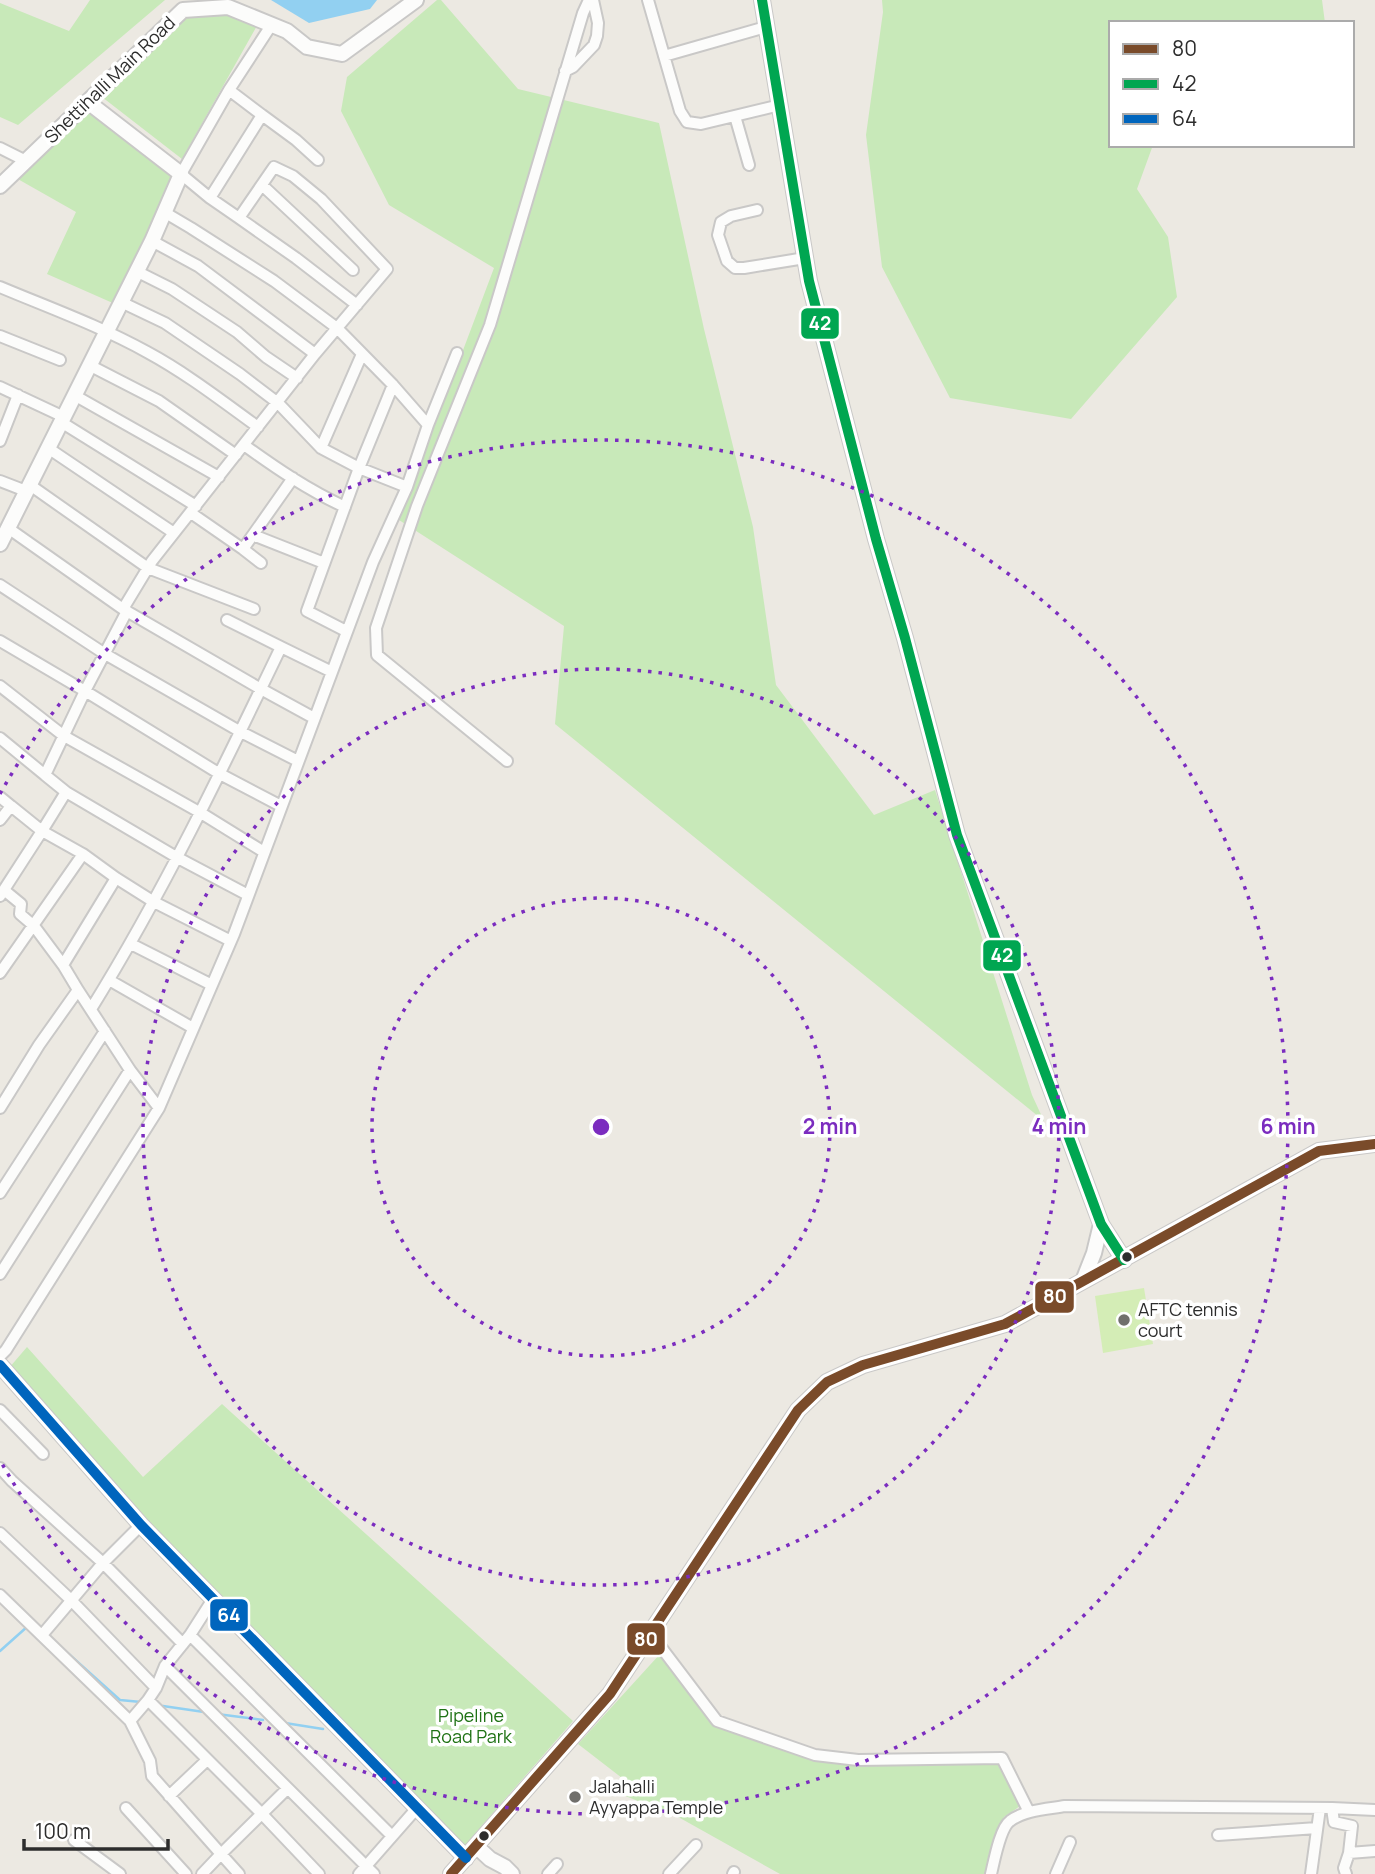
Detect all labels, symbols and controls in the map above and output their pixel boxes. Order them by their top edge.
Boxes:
street label: Shettihalli Main Road [39,11,180,148]
legend [1109,21,1354,147]
text: 80 [1172,34,1197,62]
text: 42 [1172,69,1196,97]
text: 64 [1172,104,1197,132]
line badge: 42 [800,307,840,340]
text: 42 [809,310,831,336]
line badge: 42 [982,939,1022,972]
text: 42 [991,942,1013,968]
text: 2 min [803,1112,857,1140]
text: 4 min [1032,1112,1086,1140]
text: 6 min [1260,1112,1316,1140]
centre of rings [589,1115,613,1139]
unlabelled marker [1120,1250,1134,1264]
line badge: 80 [1034,1280,1075,1314]
text: 80 [1043,1283,1067,1309]
place label: AFTC tennis court [1138,1297,1238,1342]
marker: AFTC tennis court [1116,1312,1132,1328]
line badge: 64 [209,1598,249,1632]
text: 64 [217,1602,241,1628]
line badge: 80 [626,1622,666,1656]
text: 80 [634,1626,658,1652]
park label: Pipeline Road Park [430,1703,513,1748]
place label: Jalahalli Ayyappa Temple [589,1774,723,1819]
marker: Jalahalli Ayyappa Temple [567,1789,583,1805]
scale bar [24,1808,168,1852]
text: 100 m [35,1817,91,1845]
unlabelled marker [477,1829,491,1843]

